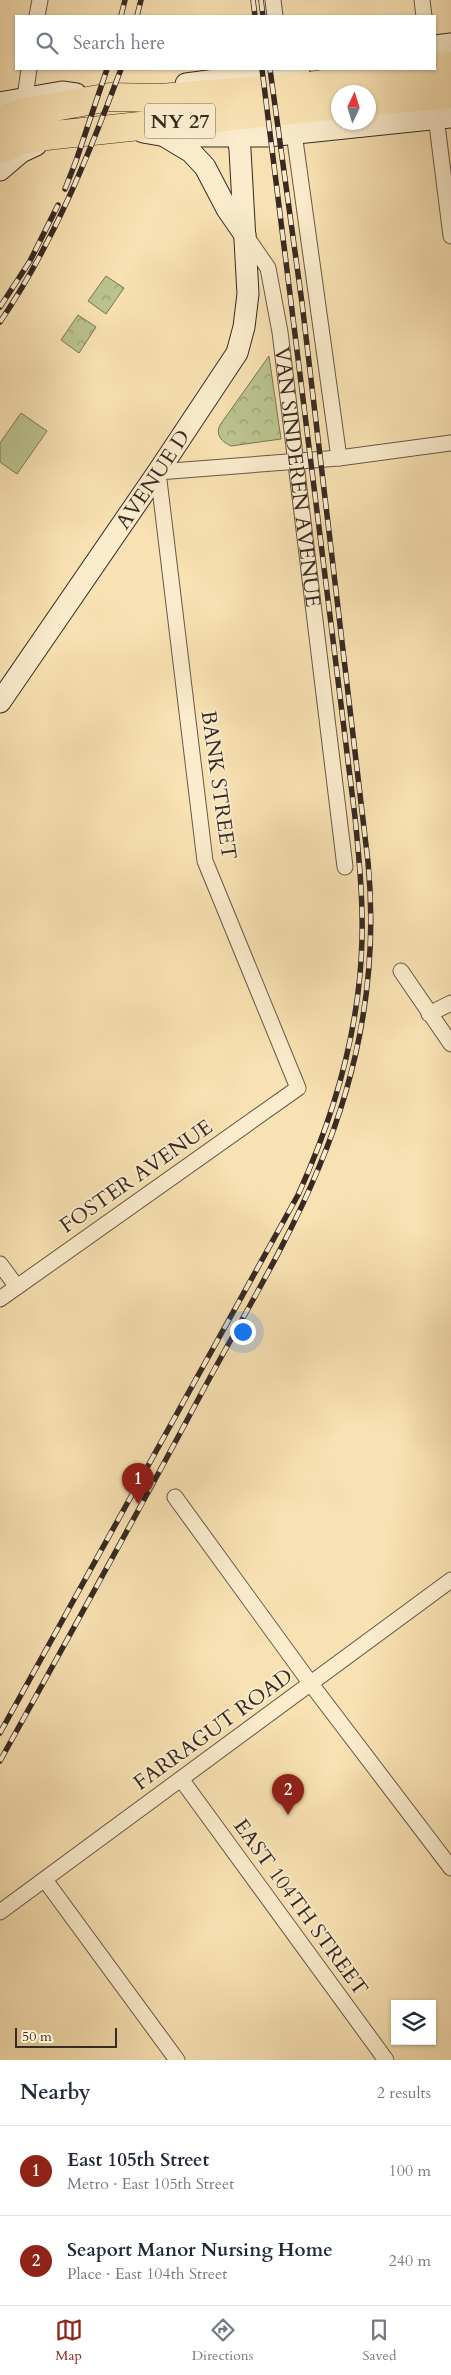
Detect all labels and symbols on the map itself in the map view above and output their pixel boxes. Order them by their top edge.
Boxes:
north arrow [331,85,376,130]
road number: NY 27 [145,104,215,138]
street label: VAN SINDEREN AVENUE [267,345,327,609]
street label: AVENUE D [109,424,197,535]
street label: BANK STREET [194,709,243,861]
street label: FOSTER AVENUE [54,1113,219,1240]
your location [230,1319,256,1345]
pin: 1 [122,1463,154,1504]
street label: FARRAGUT ROAD [128,1662,299,1797]
pin: 2 [272,1774,304,1815]
street label: EAST 104TH STREET [227,1813,375,2002]
scale bar [15,2025,118,2048]

